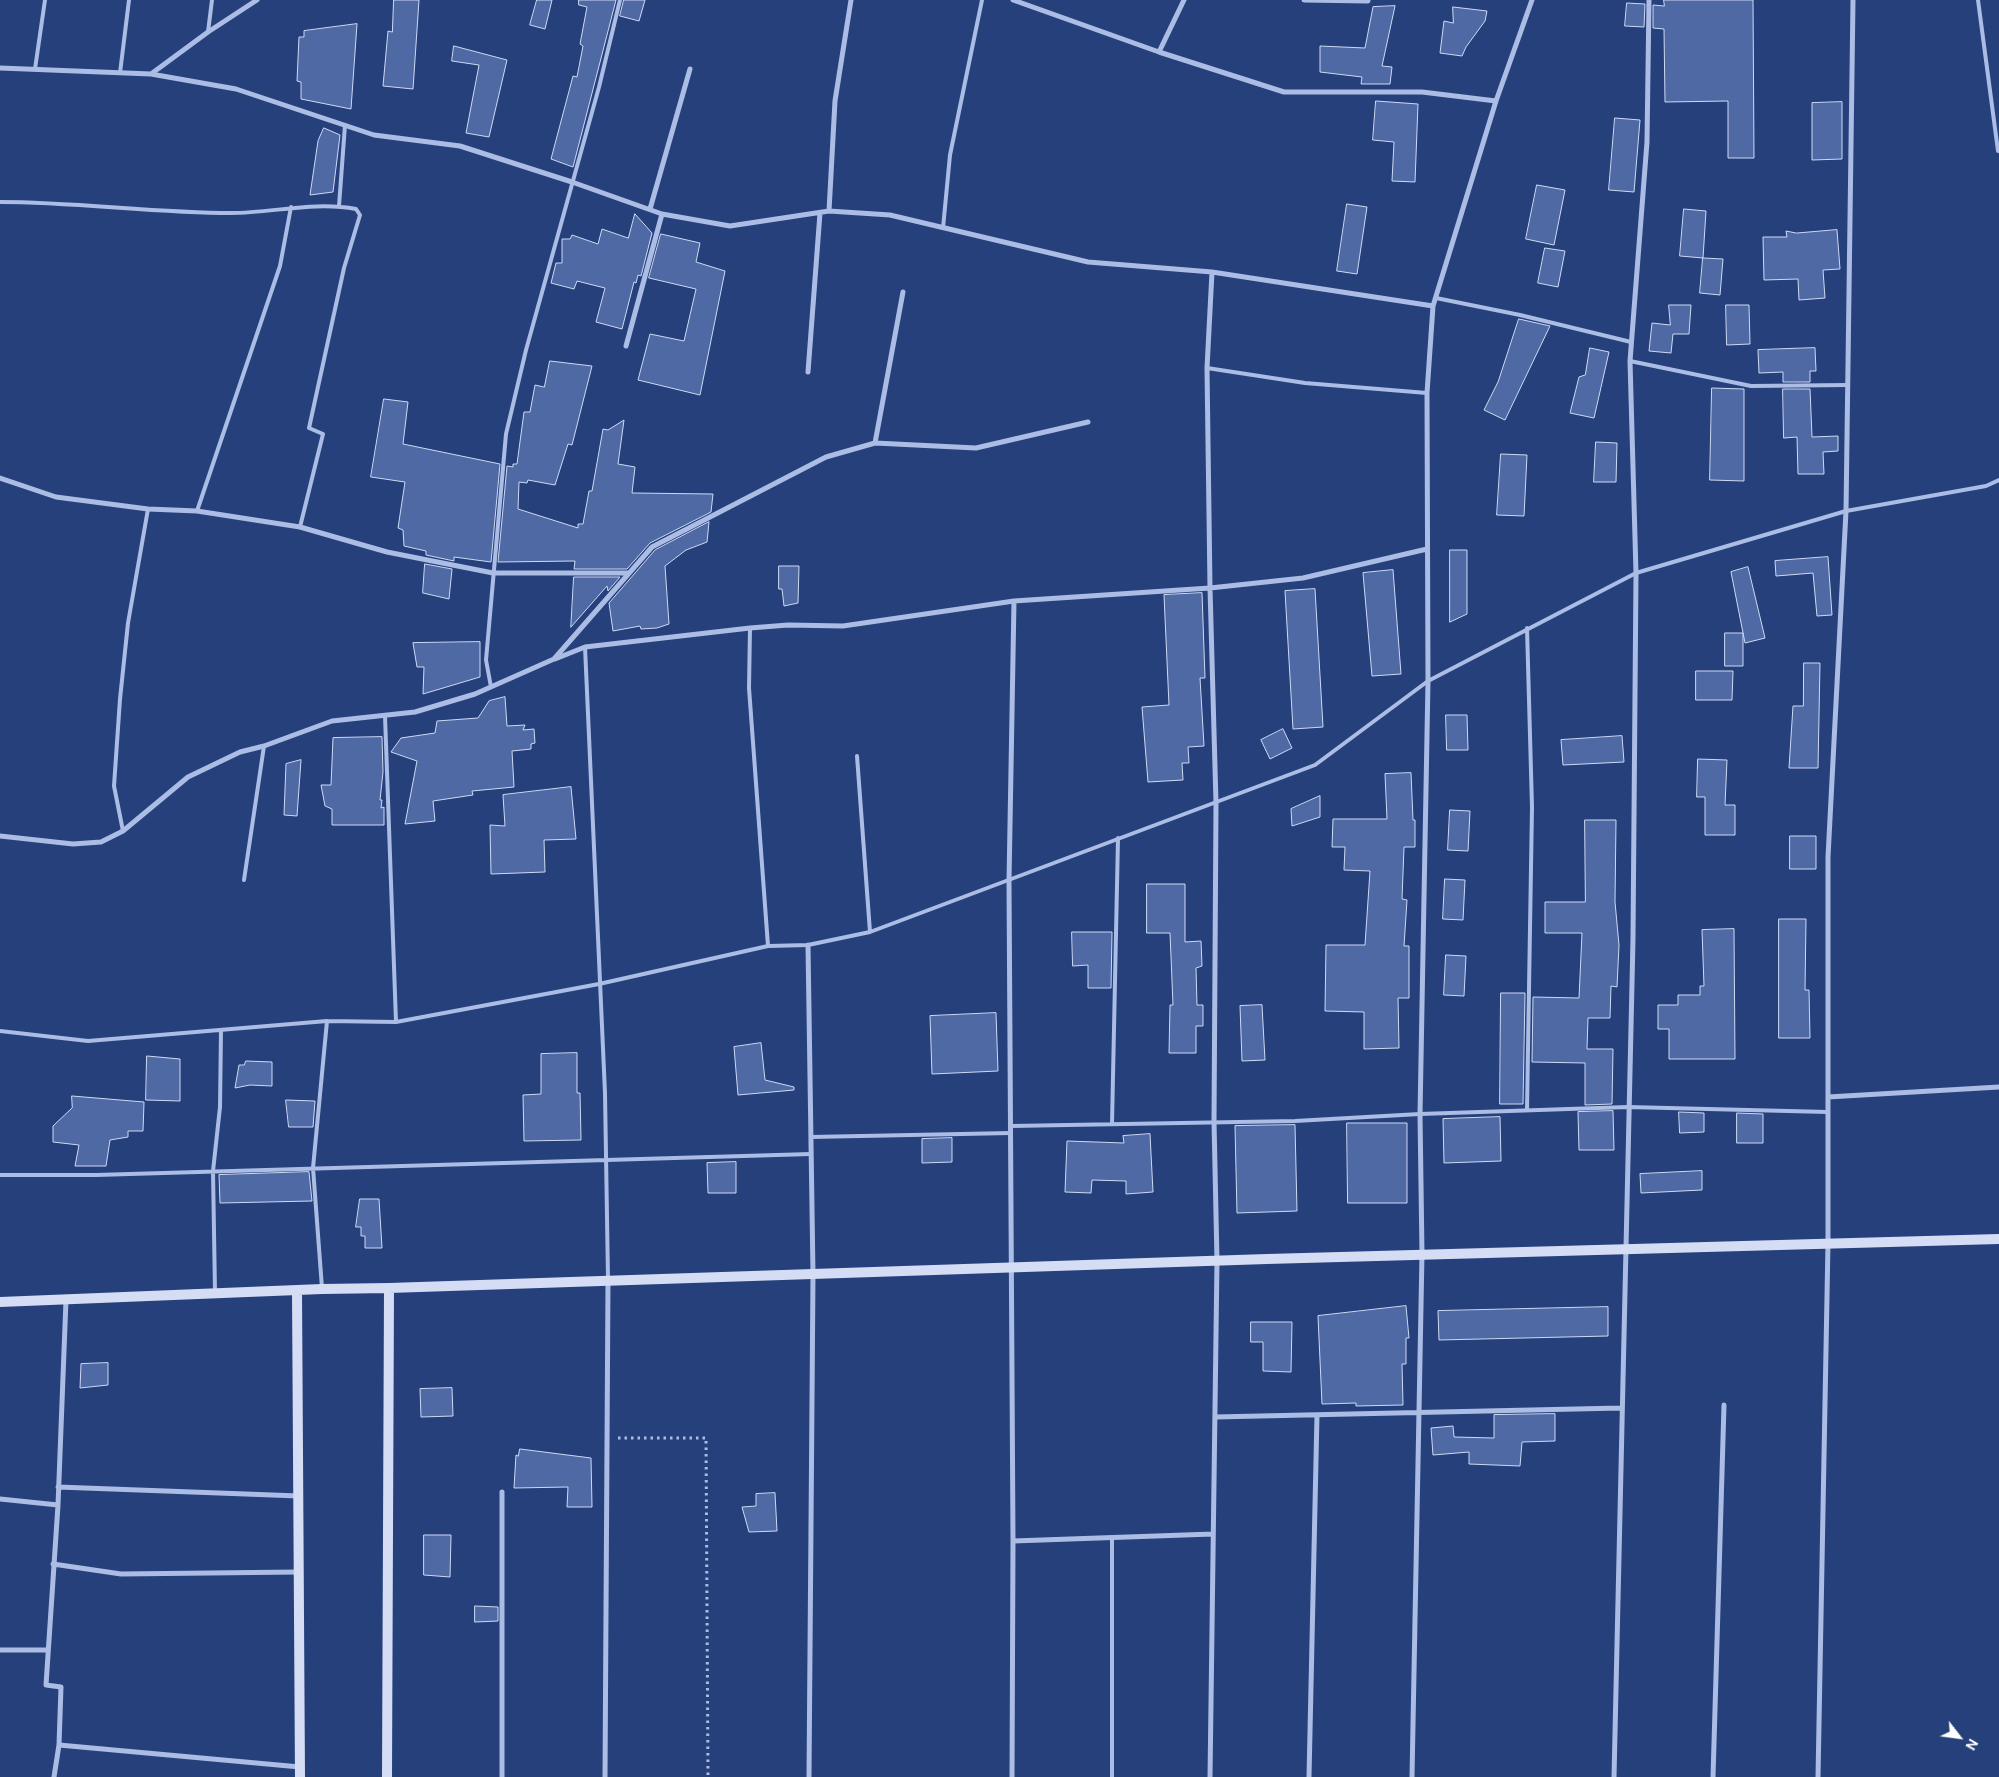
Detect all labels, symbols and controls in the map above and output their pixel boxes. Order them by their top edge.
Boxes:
north arrow [1934,1712,1984,1762]
text: N [1962,1736,1982,1753]

